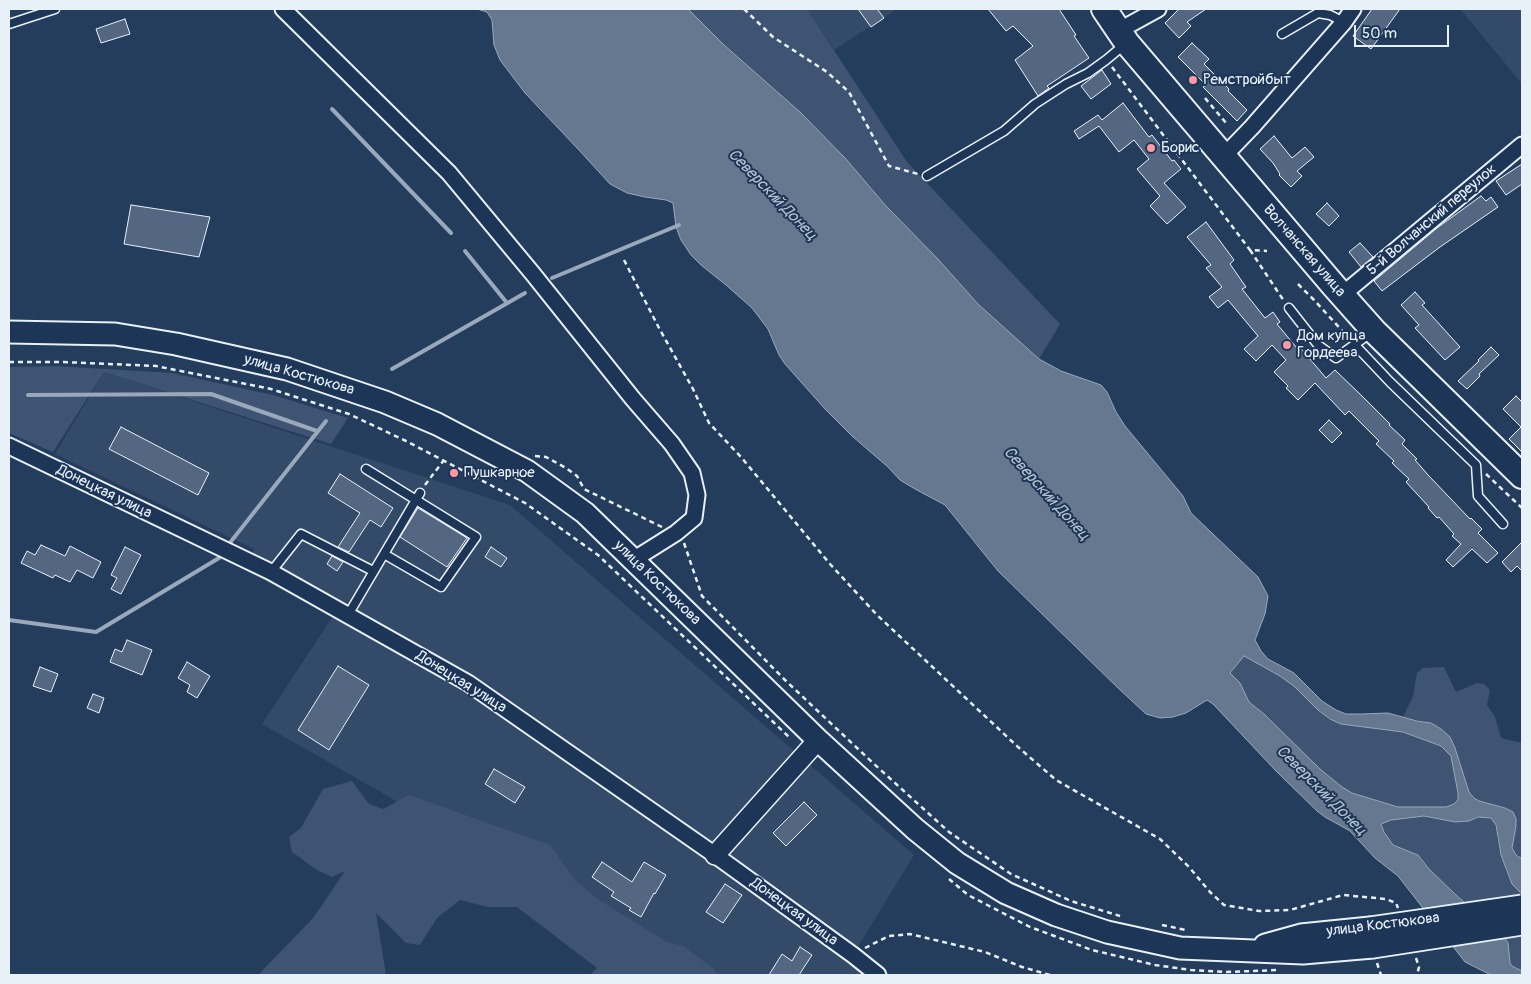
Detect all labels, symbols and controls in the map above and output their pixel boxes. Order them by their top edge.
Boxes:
scale bar [1356,15,1451,47]
text: 50 m [1362,24,1397,43]
place label: Ремстройбыт [1203,71,1291,89]
marker: Ремстройбыт [1187,74,1199,86]
place label: Борис [1161,139,1199,157]
marker: Борис [1145,142,1157,154]
water label: Северский Донец [723,145,821,245]
street label: 5-й Волчанский переулок [1364,161,1500,279]
street label: Волчанская улица [1259,201,1349,301]
place label: Дом купца Гордеева [1297,327,1365,362]
marker: Дом купца Гордеева [1281,339,1293,351]
street label: улица Костюкова [242,351,356,399]
water label: Северский Донец [999,443,1093,545]
street label: Донецкая улица [53,461,155,523]
place label: Пушкарное [464,464,535,482]
marker: Пушкарное [448,467,460,479]
street label: улица Костюкова [610,537,704,629]
street label: Донецкая улица [412,647,510,717]
water label: Северский Донец [1272,742,1370,840]
street label: Донецкая улица [747,874,841,950]
street label: улица Костюкова [1325,909,1441,941]

